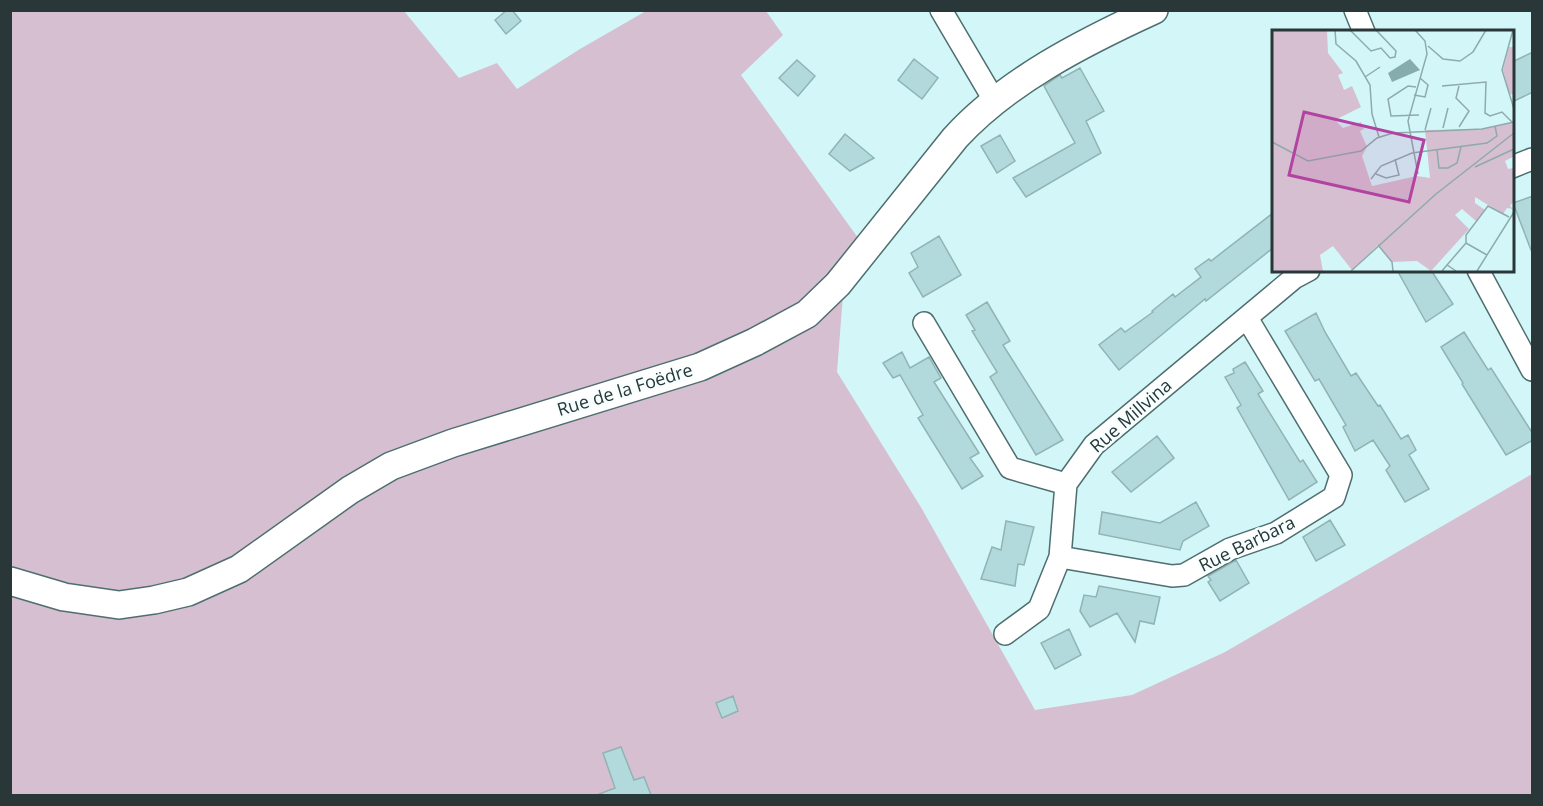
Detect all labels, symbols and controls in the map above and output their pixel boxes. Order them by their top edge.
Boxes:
inset map [1272,30,1513,272]
street label: Rue de la Foëdre [554,357,695,421]
street label: Rue Millvina [1084,373,1176,458]
street label: Rue Barbara [1194,509,1299,577]

